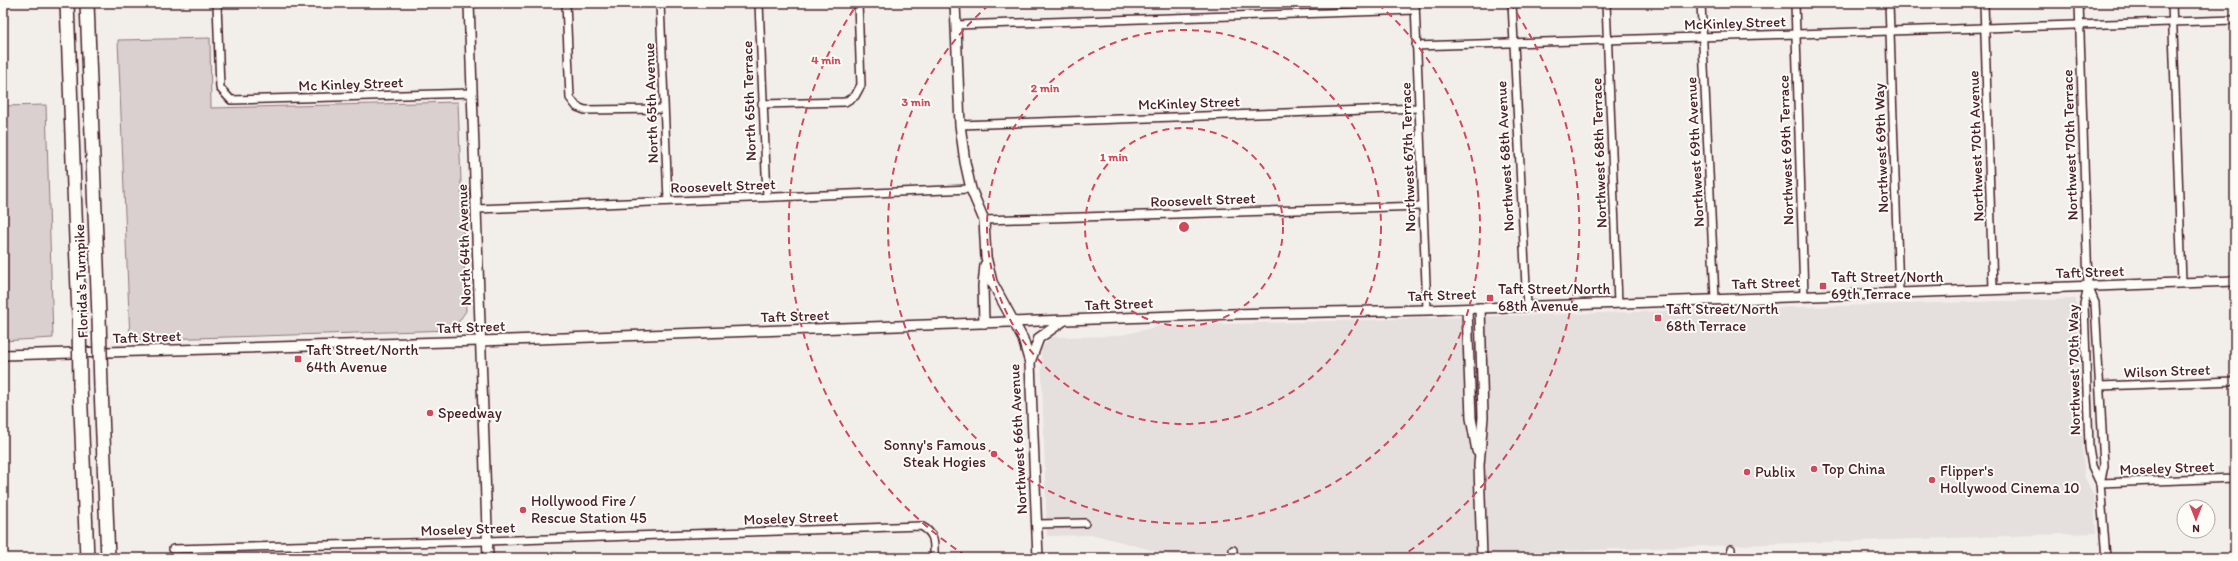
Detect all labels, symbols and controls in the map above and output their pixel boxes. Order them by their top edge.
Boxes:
street label: McKinley Street [1684,12,1787,34]
street label: North 65th Terrace [738,40,760,162]
street label: North 65th Avenue [640,42,662,164]
text: 4 min [811,53,841,67]
street label: Northwest 70th Terrace [2058,69,2082,221]
street label: Northwest 70th Avenue [1964,70,1988,222]
street label: Mc Kinley Street [298,73,404,95]
street label: Northwest 69th Terrace [1774,75,1798,225]
street label: Northwest 69th Avenue [1682,76,1708,228]
street label: Northwest 68th Terrace [1587,77,1611,229]
street label: Northwest 68th Avenue [1492,80,1518,232]
text: 2 min [1031,81,1060,95]
street label: Northwest 67th Terrace [1396,82,1420,232]
street label: Northwest 69th Way [1870,83,1892,213]
street label: McKinley Street [1138,92,1241,114]
text: 3 min [902,95,931,109]
text: 1 min [1100,150,1129,164]
street label: Roosevelt Street [670,175,776,197]
street label: North 64th Avenue [453,184,475,306]
street label: Roosevelt Street [1150,189,1256,211]
centre of rings [1177,220,1191,234]
street label: Florida's Turnpike [70,224,92,338]
street label: Taft Street [2055,262,2125,282]
place label: Taft Street/North 69th Terrace [1831,268,1944,303]
street label: Taft Street [1731,273,1801,293]
place label: Taft Street/North 68th Avenue [1498,280,1611,315]
marker: Taft Street/North 69th Terrace [1818,281,1828,291]
street label: Taft Street [1407,285,1477,305]
marker: Taft Street/North 68th Avenue [1485,293,1495,303]
street label: Taft Street [1084,294,1154,314]
place label: Taft Street/North 68th Terrace [1666,300,1779,335]
street label: Northwest 70th Way [2064,304,2084,436]
street label: Taft Street [760,306,830,326]
marker: Taft Street/North 68th Terrace [1653,313,1663,323]
street label: Taft Street [436,317,506,337]
street label: Taft Street [112,327,182,347]
place label: Taft Street/North 64th Avenue [306,341,419,376]
marker: Taft Street/North 64th Avenue [293,354,303,364]
street label: Wilson Street [2123,360,2211,382]
street label: Northwest 66th Avenue [1005,363,1031,515]
place label: Speedway [438,404,502,422]
marker: Speedway [425,408,435,418]
place label: Sonny's Famous Steak Hogies [884,436,986,471]
marker: Sonny's Famous Steak Hogies [989,449,999,459]
street label: Moseley Street [2119,457,2215,479]
place label: Top China [1822,460,1886,478]
place label: Flipper's Hollywood Cinema 10 [1940,462,2080,497]
place label: Publix [1755,463,1796,481]
marker: Top China [1809,464,1819,474]
marker: Publix [1742,467,1752,477]
marker: Flipper's Hollywood Cinema 10 [1927,475,1937,485]
place label: Hollywood Fire / Rescue Station 45 [531,492,647,527]
north arrow [2176,499,2216,539]
marker: Hollywood Fire / Rescue Station 45 [518,505,528,515]
street label: Moseley Street [743,507,839,529]
street label: Moseley Street [420,518,516,540]
text: N [2192,522,2200,535]

